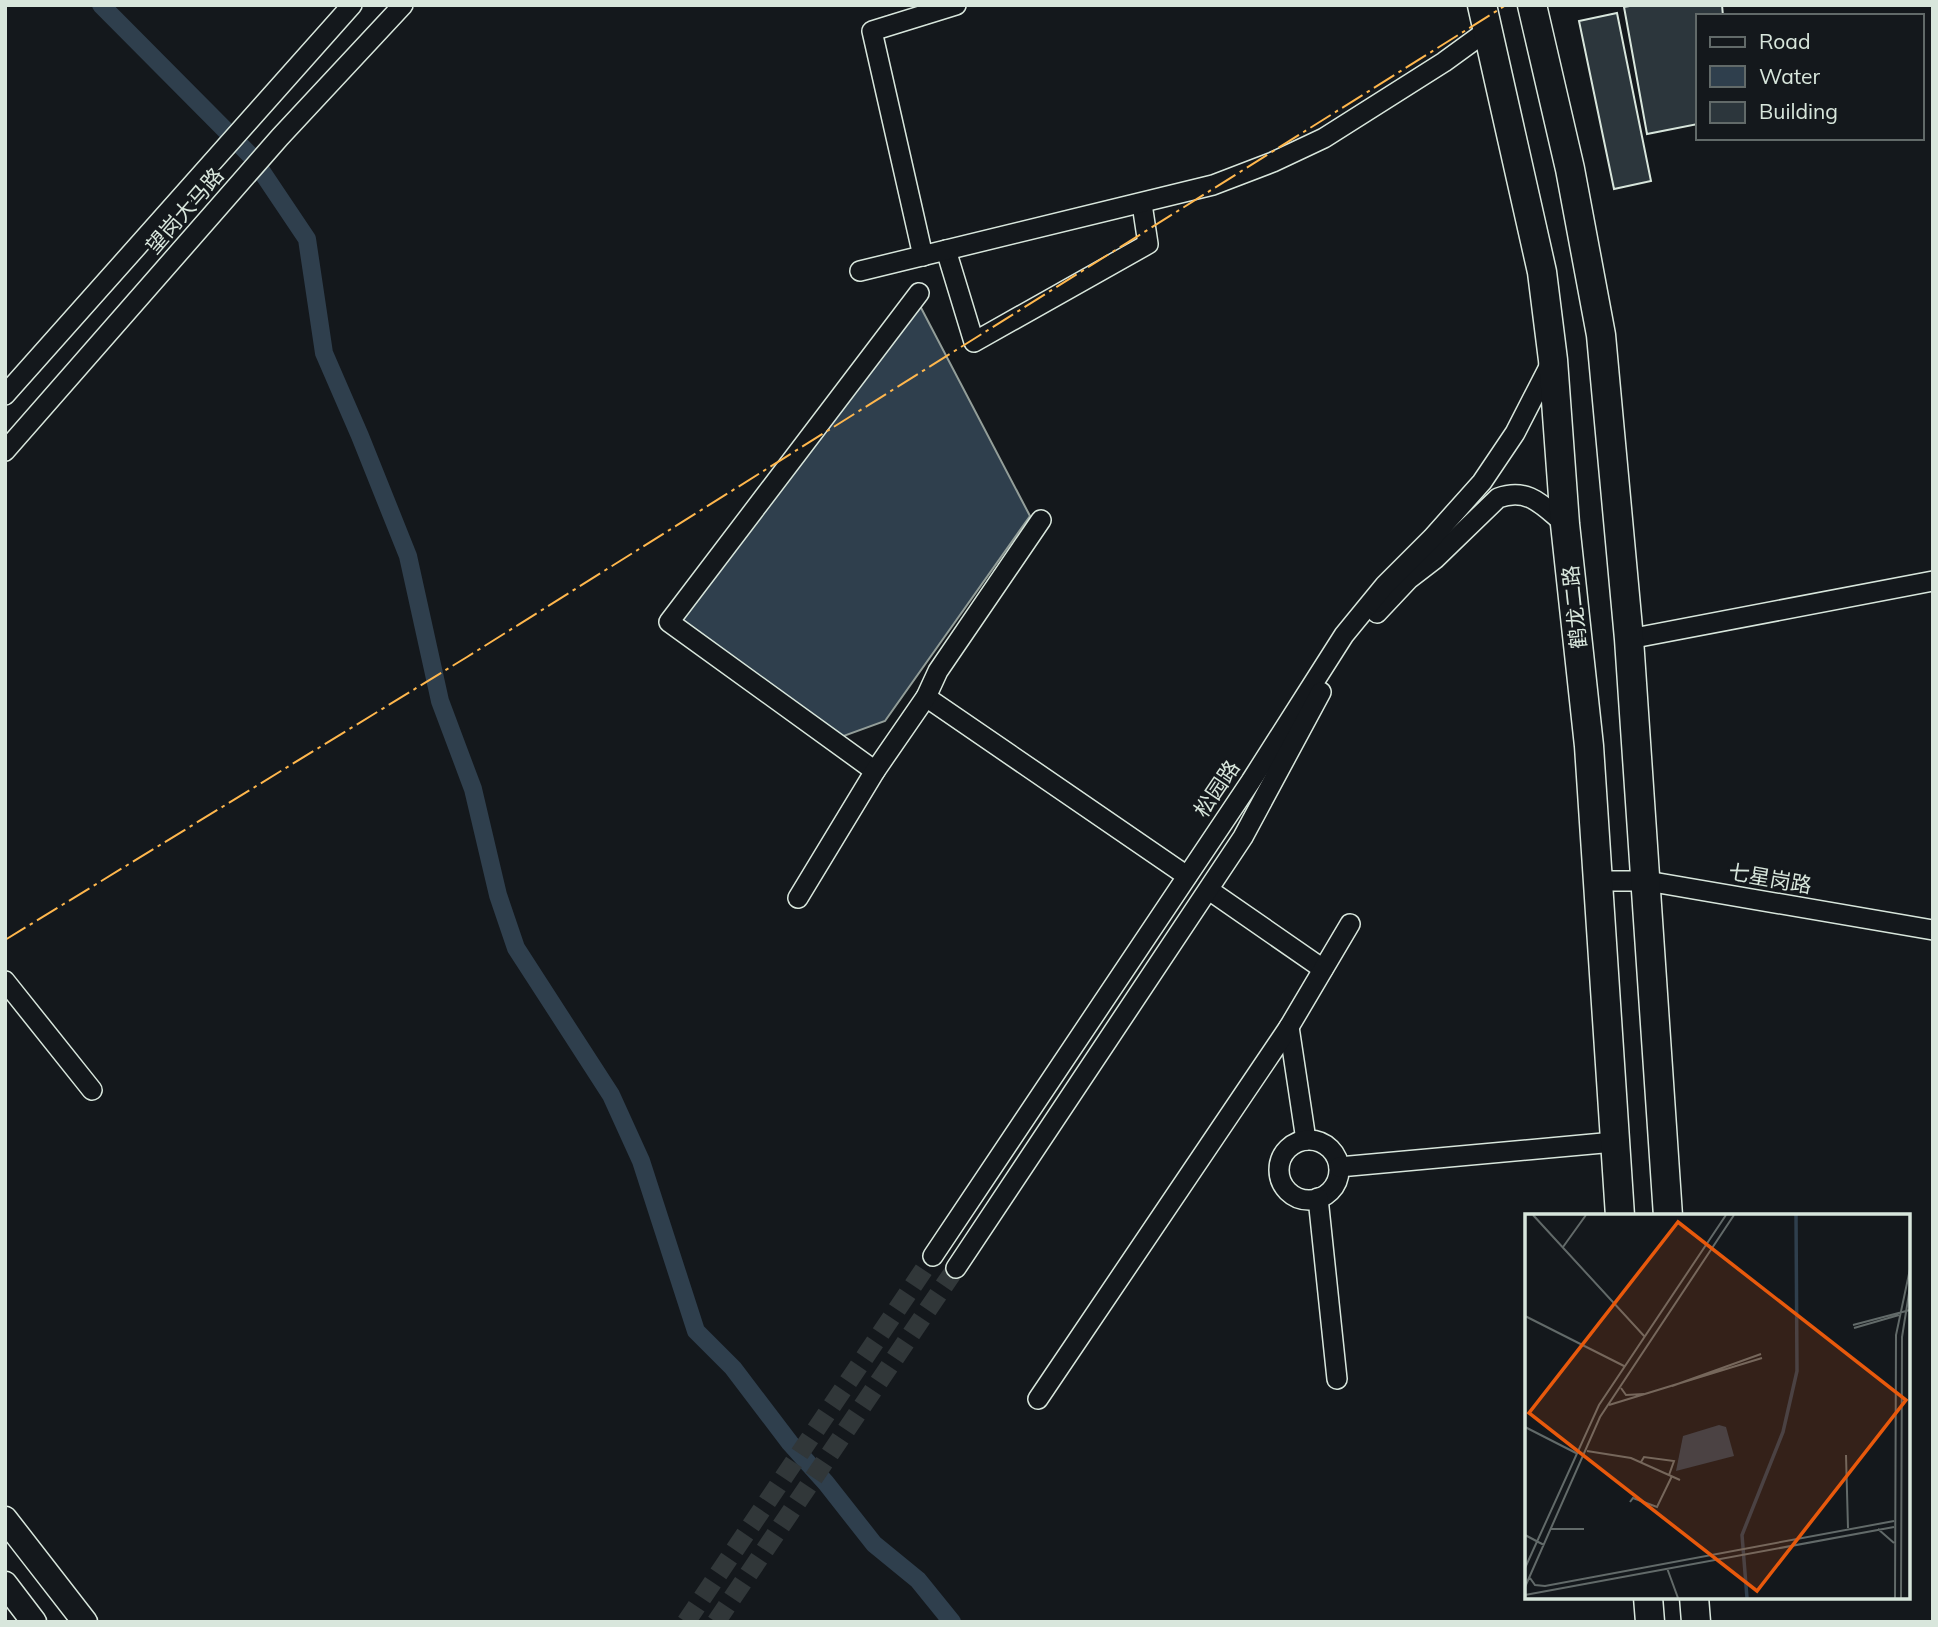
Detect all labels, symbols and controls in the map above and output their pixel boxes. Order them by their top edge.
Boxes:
legend [1696,14,1924,140]
text: Road [1759,28,1810,54]
text: Water [1759,63,1820,89]
text: Building [1759,98,1838,124]
street label: 望岗大马路 [140,162,228,258]
street label: 鹤龙二路 [1557,564,1591,650]
street label: 松园路 [1188,755,1245,822]
street label: 七星岗路 [1727,858,1814,898]
inset map [1525,1214,1910,1599]

